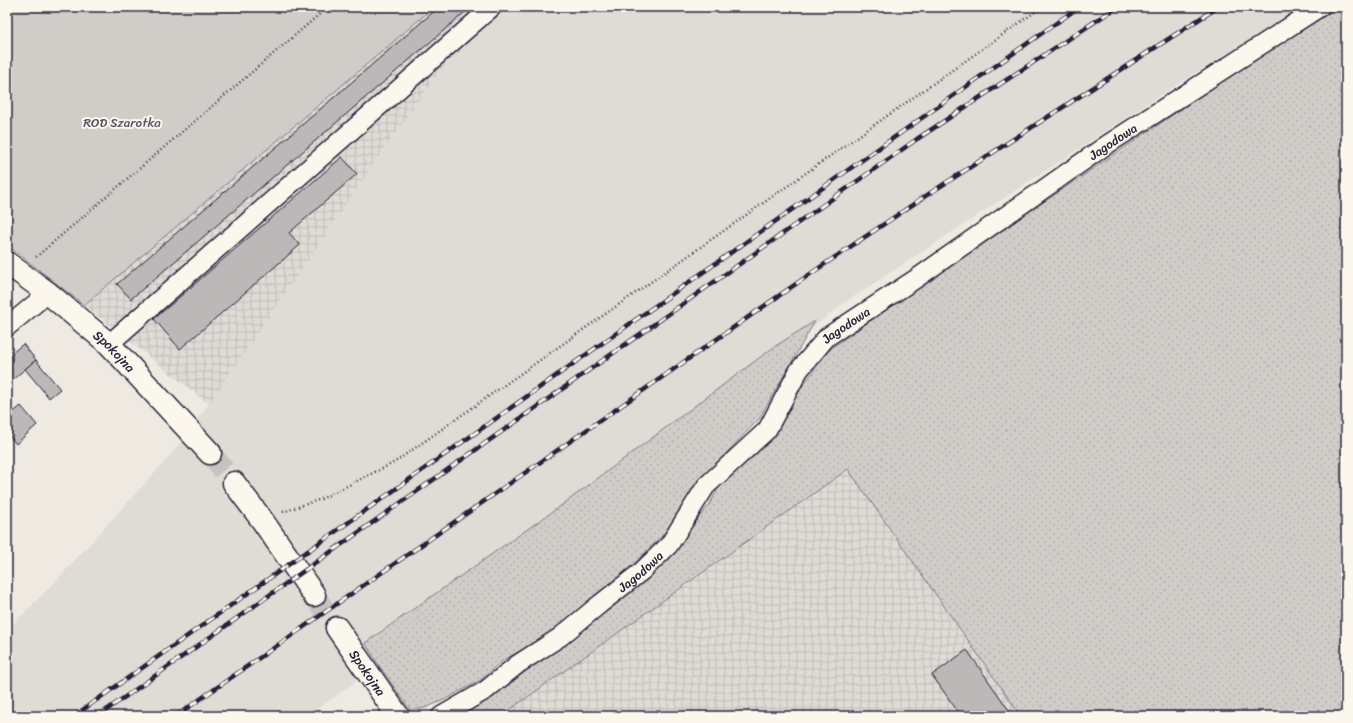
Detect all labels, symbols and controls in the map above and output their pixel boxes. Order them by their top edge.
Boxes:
park label: ROD Szarotka [83,111,161,134]
street label: Jagodowa [1083,117,1142,167]
street label: Jagodowa [815,300,876,349]
street label: Spokojna [88,324,141,378]
street label: Jagodowa [612,545,669,599]
street label: Spokojna [343,645,392,701]

